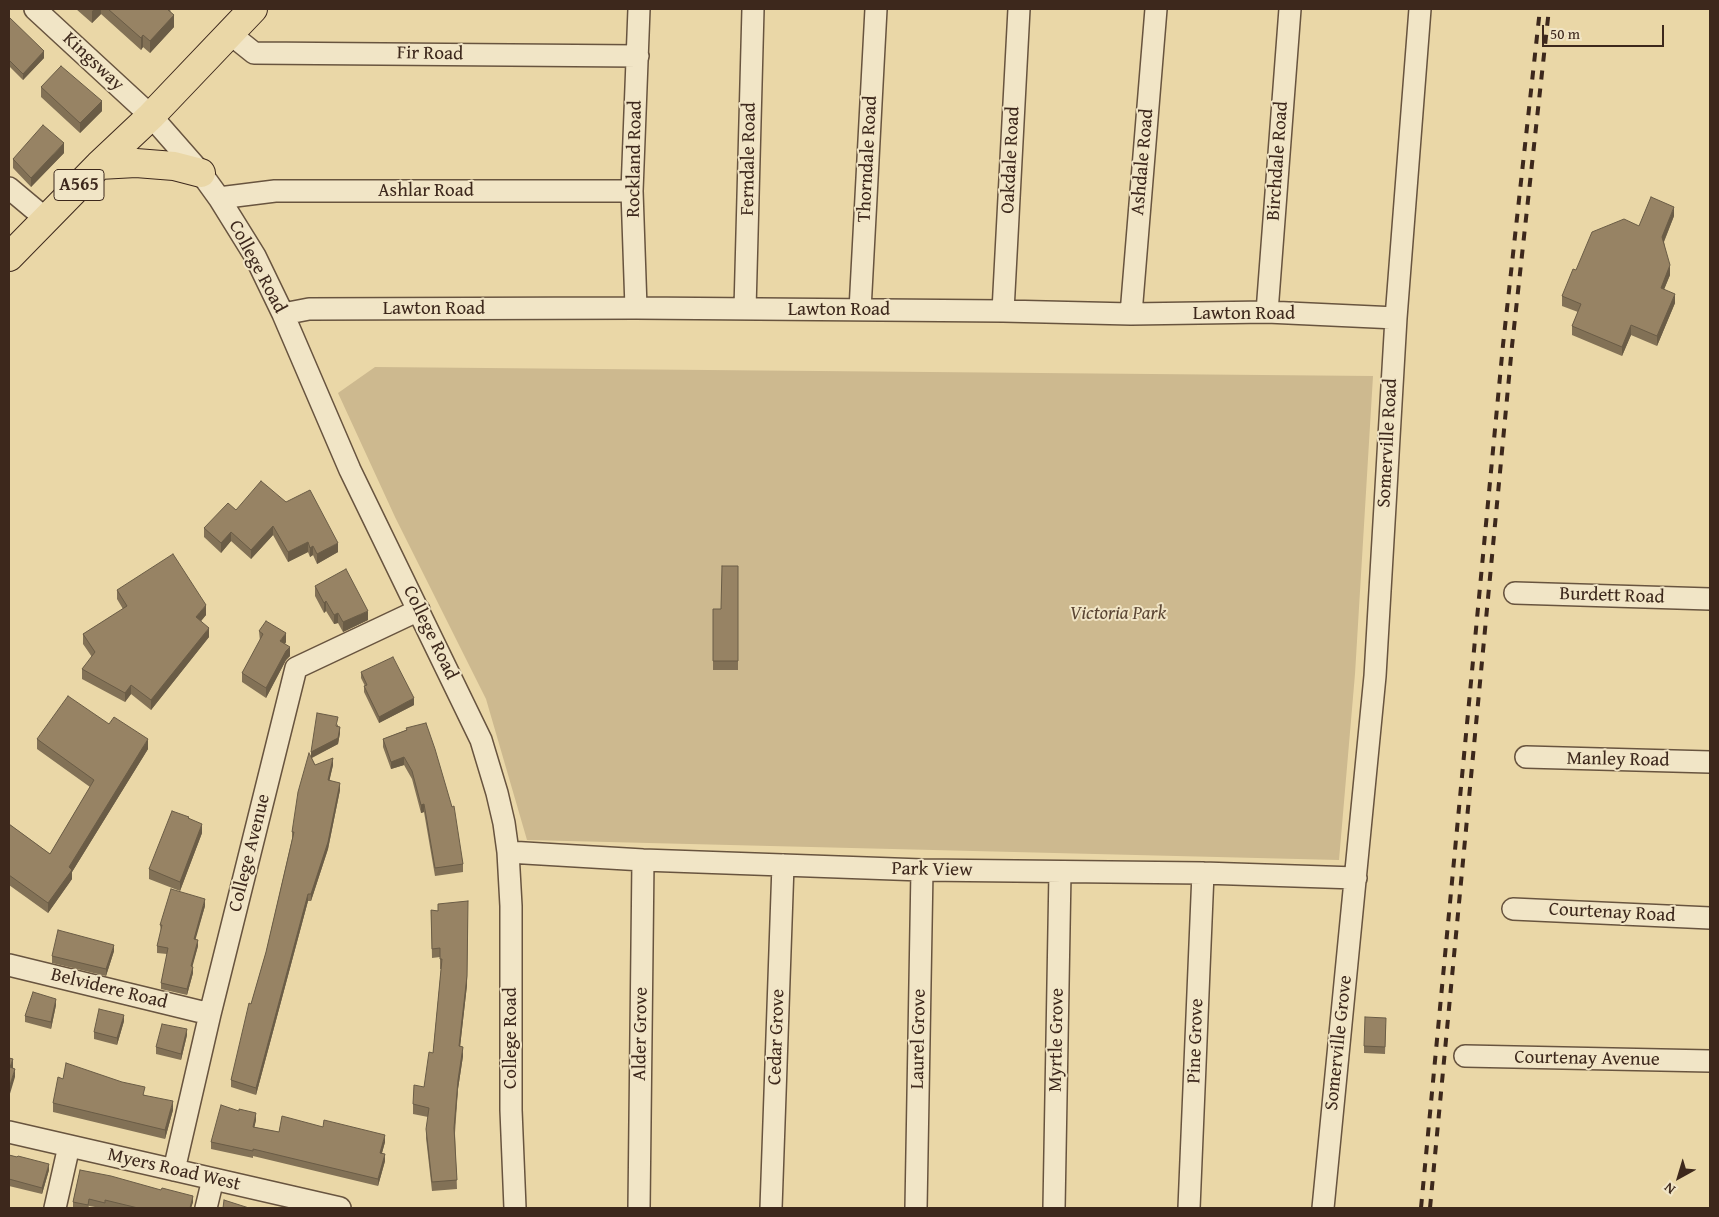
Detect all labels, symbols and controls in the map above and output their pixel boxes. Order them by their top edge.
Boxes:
scale bar [1544,15,1666,47]
text: 50 m [1550,23,1580,44]
street label: Kingsway [57,28,129,96]
street label: Fir Road [397,42,463,66]
street label: Thorndale Road [853,95,883,223]
street label: Rockland Road [623,100,647,218]
street label: Birchdale Road [1262,100,1294,222]
street label: Ferndale Road [737,102,761,216]
street label: Oakdale Road [997,106,1025,214]
street label: Ashdale Road [1127,108,1159,216]
road number: A565 [54,170,104,200]
street label: Ashlar Road [378,180,474,202]
street label: College Road [223,217,291,317]
street label: Lawton Road [383,298,485,320]
street label: Lawton Road [788,299,890,321]
street label: Lawton Road [1193,303,1295,325]
street label: Somerville Road [1373,378,1403,508]
street label: College Road [397,582,463,684]
street label: Burdett Road [1559,583,1665,609]
park label: Victoria Park [1070,603,1166,625]
street label: Manley Road [1566,748,1670,772]
street label: College Avenue [224,792,276,914]
street label: Park View [891,858,973,882]
street label: Courtenay Road [1548,898,1676,928]
street label: Belvidere Road [48,964,170,1014]
street label: Somerville Grove [1321,974,1357,1112]
street label: College Road [500,987,522,1089]
street label: Alder Grove [629,987,653,1081]
street label: Cedar Grove [764,988,790,1086]
street label: Myrtle Grove [1045,988,1069,1092]
street label: Laurel Grove [907,989,931,1089]
street label: Pine Grove [1183,998,1209,1084]
street label: Courtenay Avenue [1514,1046,1660,1072]
street label: Myers Road West [105,1144,243,1196]
north arrow [1654,1152,1704,1202]
text: N [1660,1178,1679,1199]

